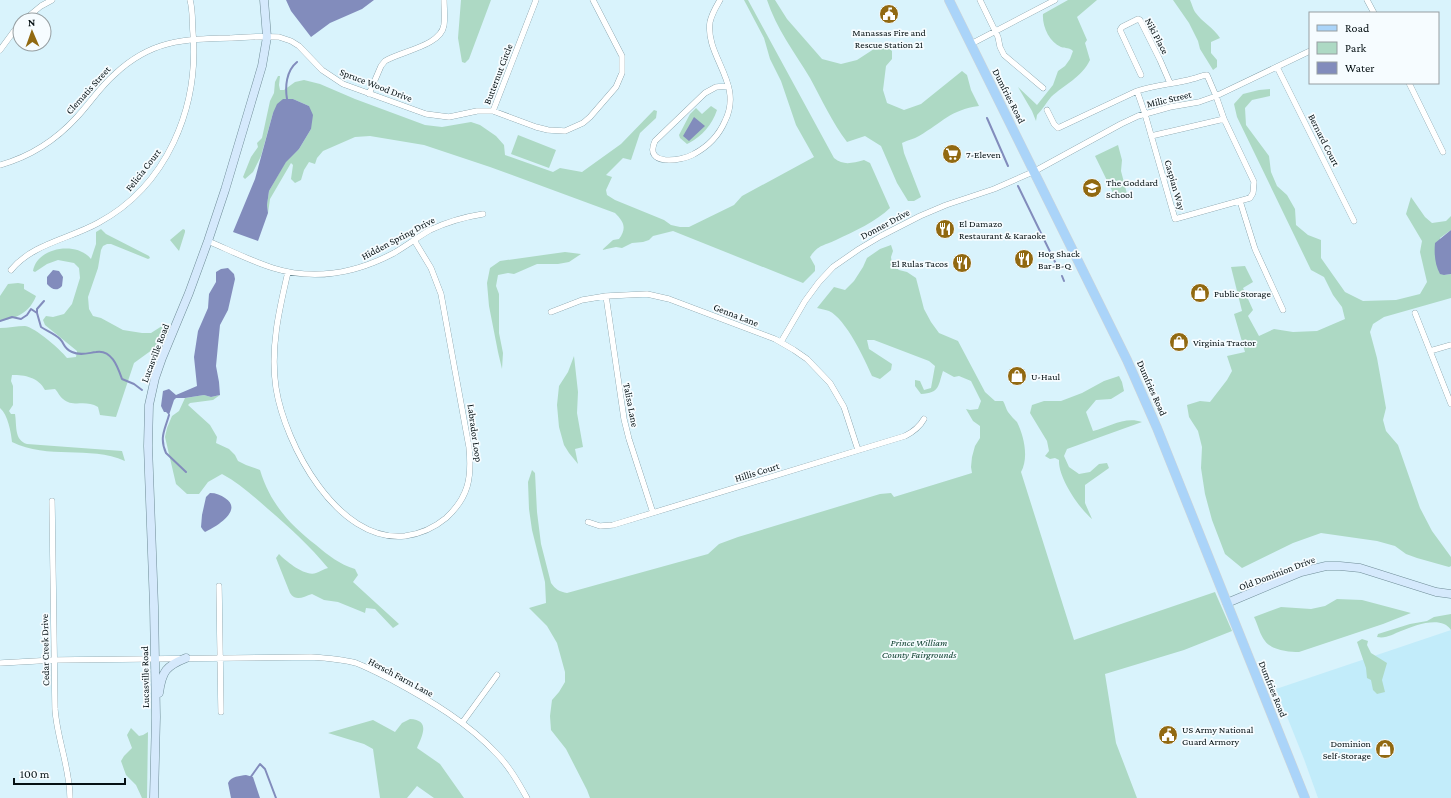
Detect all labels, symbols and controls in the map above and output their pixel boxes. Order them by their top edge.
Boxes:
public building icon: Manassas Fire and Rescue Station 21 [878,3,900,25]
north arrow [12,12,52,52]
legend [1309,12,1439,84]
text: N [28,16,36,28]
street label: Niki Place [1143,16,1171,56]
text: Road [1345,21,1370,35]
place label: Manassas Fire and Rescue Station 21 [852,27,927,50]
text: Park [1345,41,1367,55]
street label: Butternut Circle [481,42,515,106]
text: Water [1345,61,1375,75]
street label: Clematis Street [64,63,113,116]
street label: Spruce Wood Drive [338,66,414,104]
street label: Dumfries Road [991,67,1028,126]
street label: Milic Street [1146,88,1193,109]
street label: Bernard Court [1306,112,1342,168]
supermarket icon: 7-Eleven [941,143,963,165]
street label: Felicia Court [123,146,163,193]
place label: 7-Eleven [966,149,1001,160]
street label: Caspian Way [1163,158,1188,212]
school or university icon: The Goddard School [1081,177,1103,199]
place label: The Goddard School [1106,177,1159,200]
street label: Donner Drive [859,206,912,242]
street label: Hidden Spring Drive [360,214,437,262]
restaurant icon: El Damazo Restaurant & Karaoke [934,218,956,240]
place label: El Damazo Restaurant & Karaoke [959,218,1046,241]
restaurant icon: Hog Shack Bar-B-Q [1013,248,1035,270]
place label: Hog Shack Bar-B-Q [1038,248,1080,271]
restaurant icon: El Rulas Tacos [951,252,973,274]
place label: El Rulas Tacos [892,258,948,269]
shop icon: Public Storage [1189,282,1211,304]
place label: Public Storage [1214,288,1271,299]
street label: Genna Lane [712,301,761,329]
street label: Lucasville Road [139,321,171,384]
shop icon: Virginia Tractor [1168,331,1190,353]
place label: Virginia Tractor [1193,337,1256,348]
street label: Dumfries Road [1135,359,1169,418]
shop icon: U-Haul [1006,365,1028,387]
place label: U-Haul [1031,371,1060,382]
street label: Talisa Lane [621,382,641,429]
street label: Labrador Loop [465,403,485,463]
street label: Hillis Court [733,460,781,484]
street label: Old Dominion Drive [1237,553,1317,593]
street label: Cedar Creek Drive [39,613,51,686]
park label: Prince William County Fairgrounds [882,637,957,660]
street label: Lucasville Road [139,645,151,708]
street label: Hersch Farm Lane [367,655,436,699]
street label: Dumfries Road [1257,659,1290,719]
public building icon: US Army National Guard Armory [1157,724,1179,746]
place label: US Army National Guard Armory [1182,724,1254,747]
place label: Dominion Self-Storage [1323,738,1372,761]
shop icon: Dominion Self-Storage [1374,738,1396,760]
scale bar [14,760,125,786]
text: 100 m [20,767,50,781]

